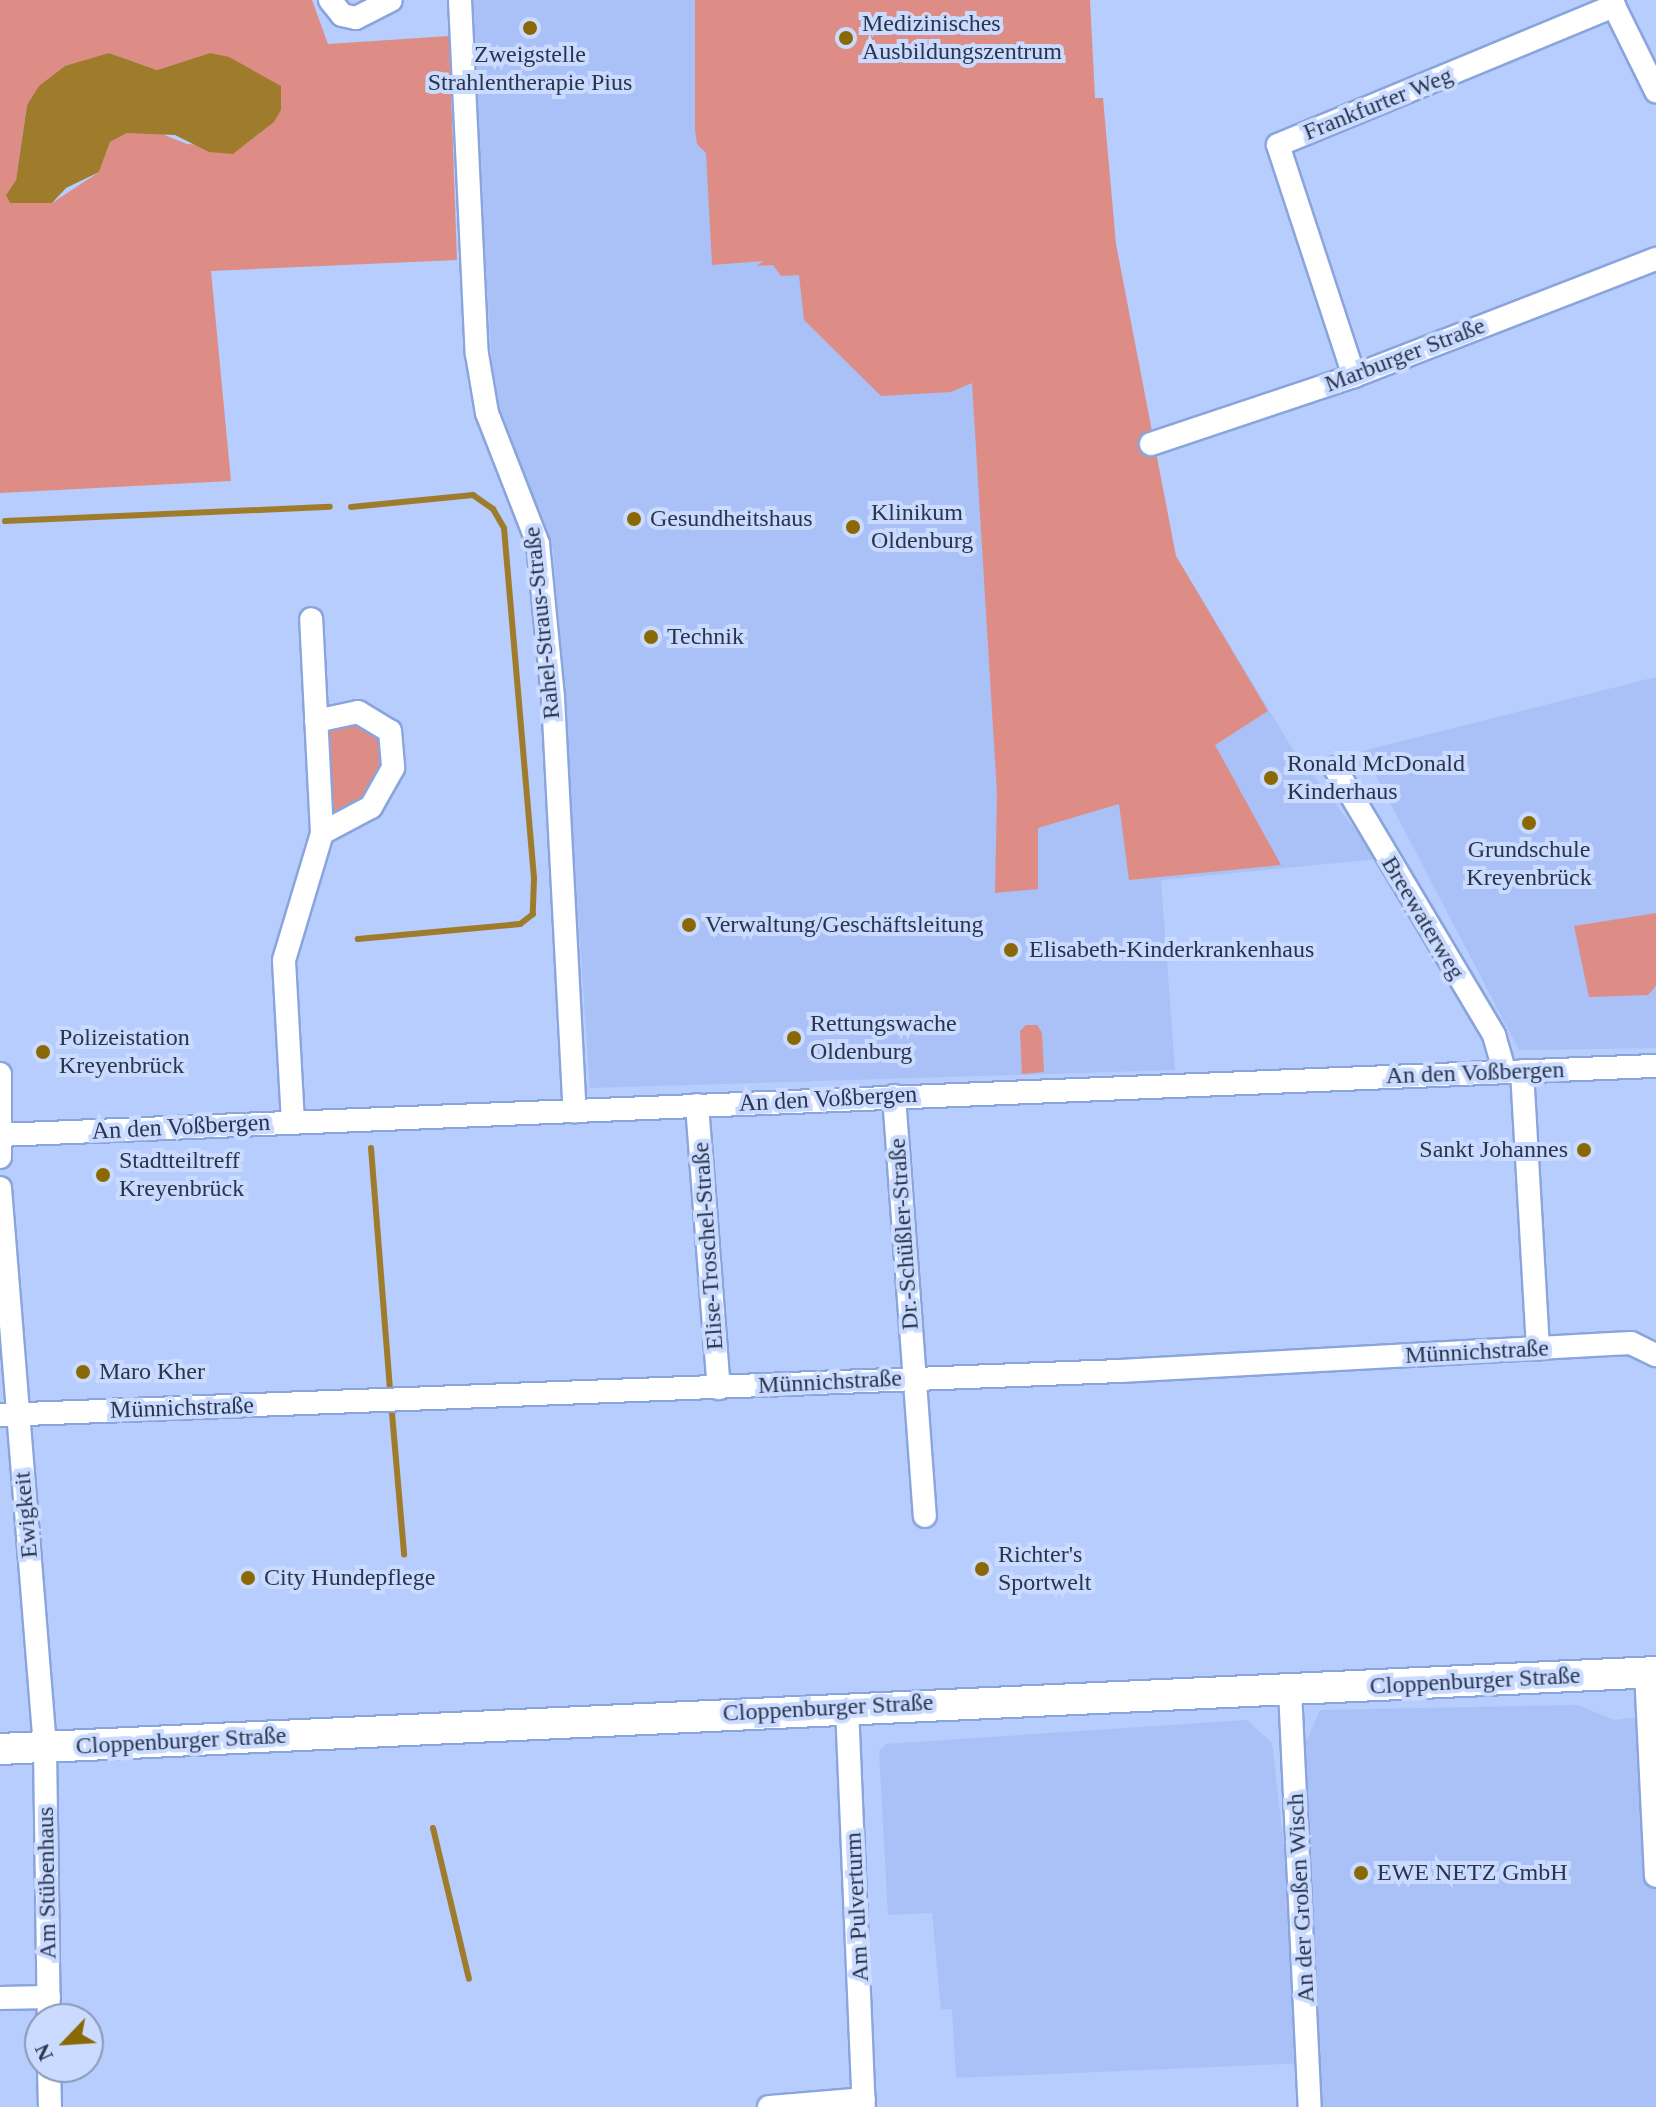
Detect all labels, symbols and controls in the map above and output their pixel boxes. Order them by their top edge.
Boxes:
place label: Medizinisches Ausbildungszentrum [862,10,1062,66]
marker: Zweigstelle Strahlentherapie Pius [521,19,539,37]
marker: Medizinisches Ausbildungszentrum [837,29,855,47]
place label: Zweigstelle Strahlentherapie Pius [428,41,632,97]
street label: Frankfurter Weg [1299,61,1457,147]
street label: Marburger Straße [1321,311,1489,399]
place label: Klinikum Oldenburg [871,499,973,555]
place label: Gesundheitshaus [650,505,813,533]
marker: Gesundheitshaus [625,510,643,528]
marker: Klinikum Oldenburg [842,516,864,538]
street label: Rahel-Straus-Straße [518,525,566,721]
place label: Technik [667,623,744,651]
marker: Technik [642,628,660,646]
place label: Ronald McDonald Kinderhaus [1287,750,1465,806]
marker: Ronald McDonald Kinderhaus [1262,769,1280,787]
marker: Grundschule Kreyenbrück [1520,814,1538,832]
place label: Grundschule Kreyenbrück [1466,836,1592,892]
street label: Breewaterweg [1375,851,1471,985]
place label: Verwaltung/Geschäftsleitung [705,911,984,939]
marker: Verwaltung/Geschäftsleitung [680,916,698,934]
place label: Elisabeth-Kinderkrankenhaus [1029,936,1314,964]
marker: Elisabeth-Kinderkrankenhaus [1000,939,1022,961]
place label: Rettungswache Oldenburg [810,1010,957,1066]
place label: Polizeistation Kreyenbrück [59,1024,190,1080]
marker: Rettungswache Oldenburg [785,1029,803,1047]
marker: Polizeistation Kreyenbrück [34,1043,52,1061]
street label: An den Voßbergen [1385,1055,1565,1091]
street label: An den Voßbergen [738,1080,918,1118]
street label: An den Voßbergen [91,1108,271,1146]
place label: Sankt Johannes [1419,1136,1568,1164]
street label: Dr.-Schüßler-Straße [883,1137,925,1331]
street label: Elise-Troschel-Straße [686,1141,730,1351]
marker: Sankt Johannes [1575,1141,1593,1159]
place label: Stadtteiltreff Kreyenbrück [119,1147,244,1203]
marker: Stadtteiltreff Kreyenbrück [94,1166,112,1184]
street label: Münnichstraße [1404,1334,1550,1370]
place label: Maro Kher [99,1358,205,1386]
marker: Maro Kher [74,1363,92,1381]
street label: Münnichstraße [757,1364,903,1400]
street label: Münnichstraße [110,1391,254,1425]
street label: Ewigkeit [8,1471,44,1559]
place label: Richter's Sportwelt [998,1541,1091,1597]
marker: Richter's Sportwelt [973,1560,991,1578]
place label: City Hundepflege [264,1564,435,1592]
marker: City Hundepflege [239,1569,257,1587]
street label: Cloppenburger Straße [1369,1661,1581,1701]
street label: Cloppenburger Straße [722,1688,934,1728]
street label: Cloppenburger Straße [75,1721,287,1761]
street label: An der Großen Wisch [1281,1792,1321,2004]
street label: Am Stübenhaus [31,1806,63,1960]
street label: Am Pulverturm [839,1831,875,1983]
place label: EWE NETZ GmbH [1377,1859,1568,1887]
marker: EWE NETZ GmbH [1352,1864,1370,1882]
north arrow [24,2003,104,2083]
text: N [29,2040,58,2065]

